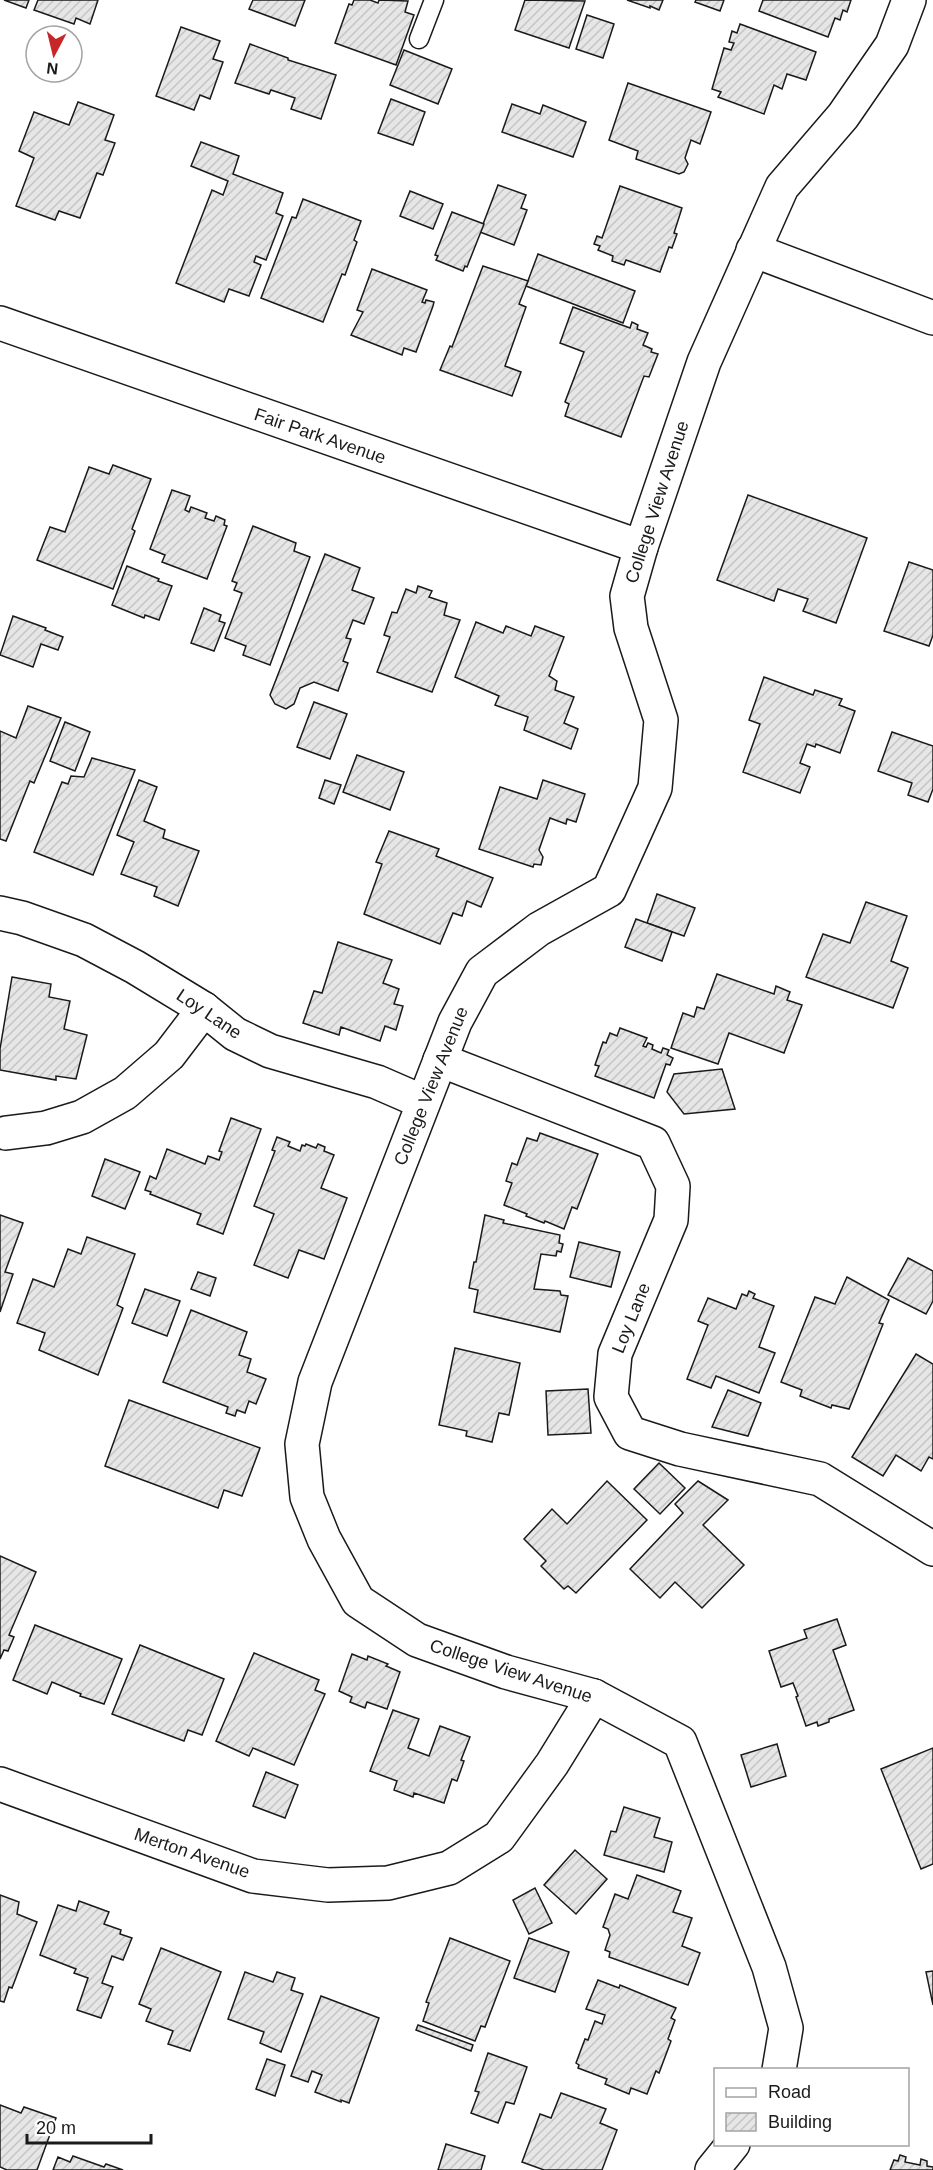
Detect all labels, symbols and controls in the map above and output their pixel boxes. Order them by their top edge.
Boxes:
north arrow [24,24,84,84]
text: N [45,59,59,78]
street label: Fair Park Avenue [252,404,388,468]
street label: College View Avenue [621,418,693,586]
street label: Loy Lane [173,985,245,1043]
street label: College View Avenue [390,1004,472,1168]
street label: Loy Lane [608,1280,654,1356]
street label: College View Avenue [427,1635,595,1707]
street label: Merton Avenue [132,1824,252,1882]
legend [714,2068,909,2146]
text: Road [768,2082,811,2102]
scale bar [27,2107,152,2145]
text: Building [768,2112,832,2132]
text: 20 m [36,2118,76,2138]

